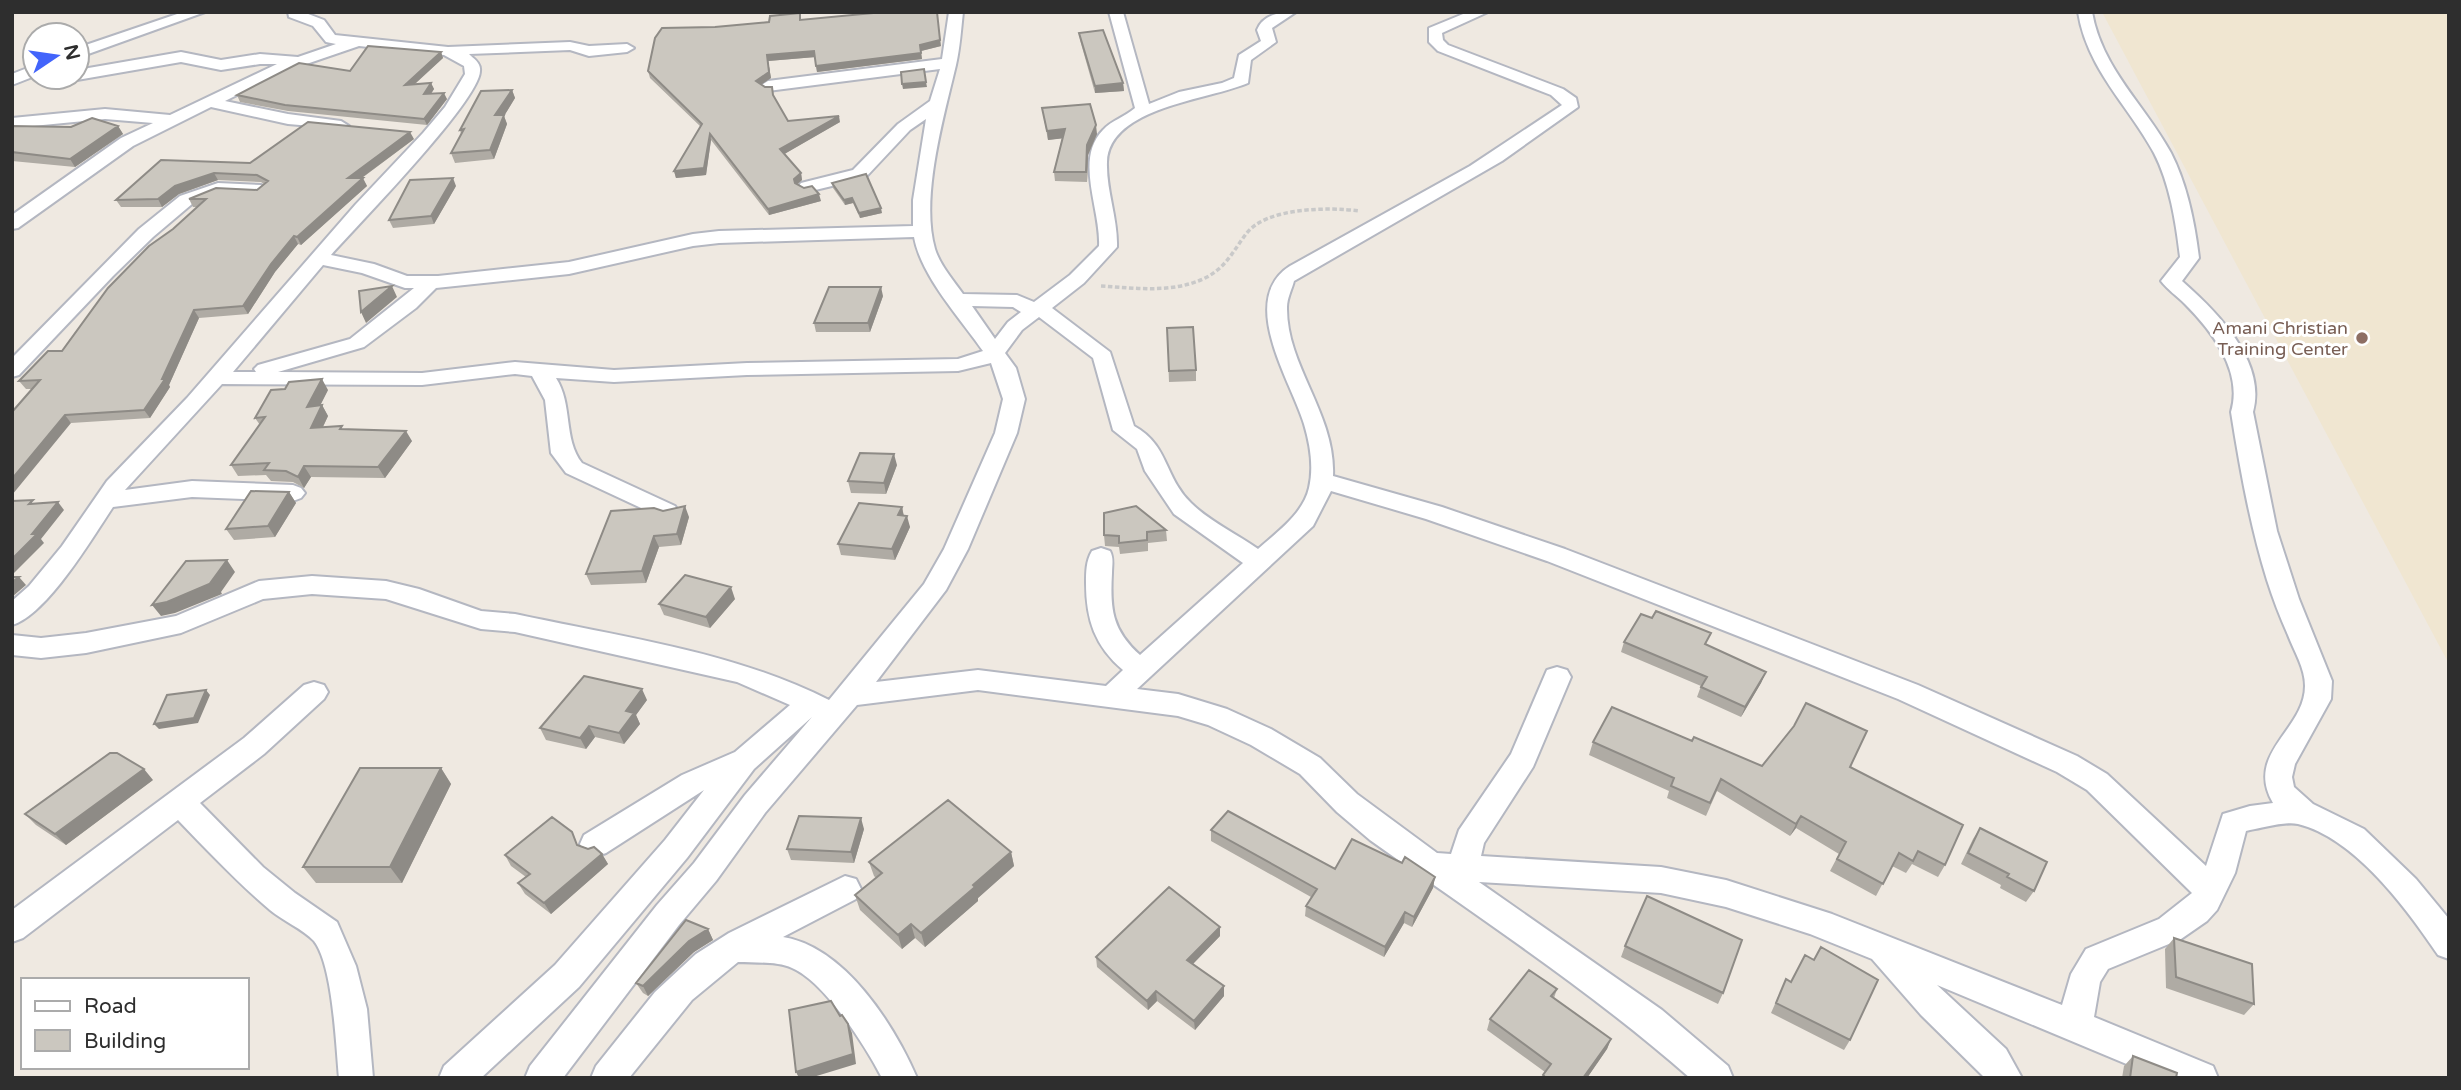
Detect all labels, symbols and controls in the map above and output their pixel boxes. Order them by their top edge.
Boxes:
north arrow [21,21,91,91]
text: N [59,42,84,62]
place label: Amani Christian Training Center [2212,317,2348,360]
marker: Amani Christian Training Center [2354,330,2370,346]
legend [21,978,248,1069]
text: Road [84,994,137,1019]
text: Building [84,1029,166,1054]

